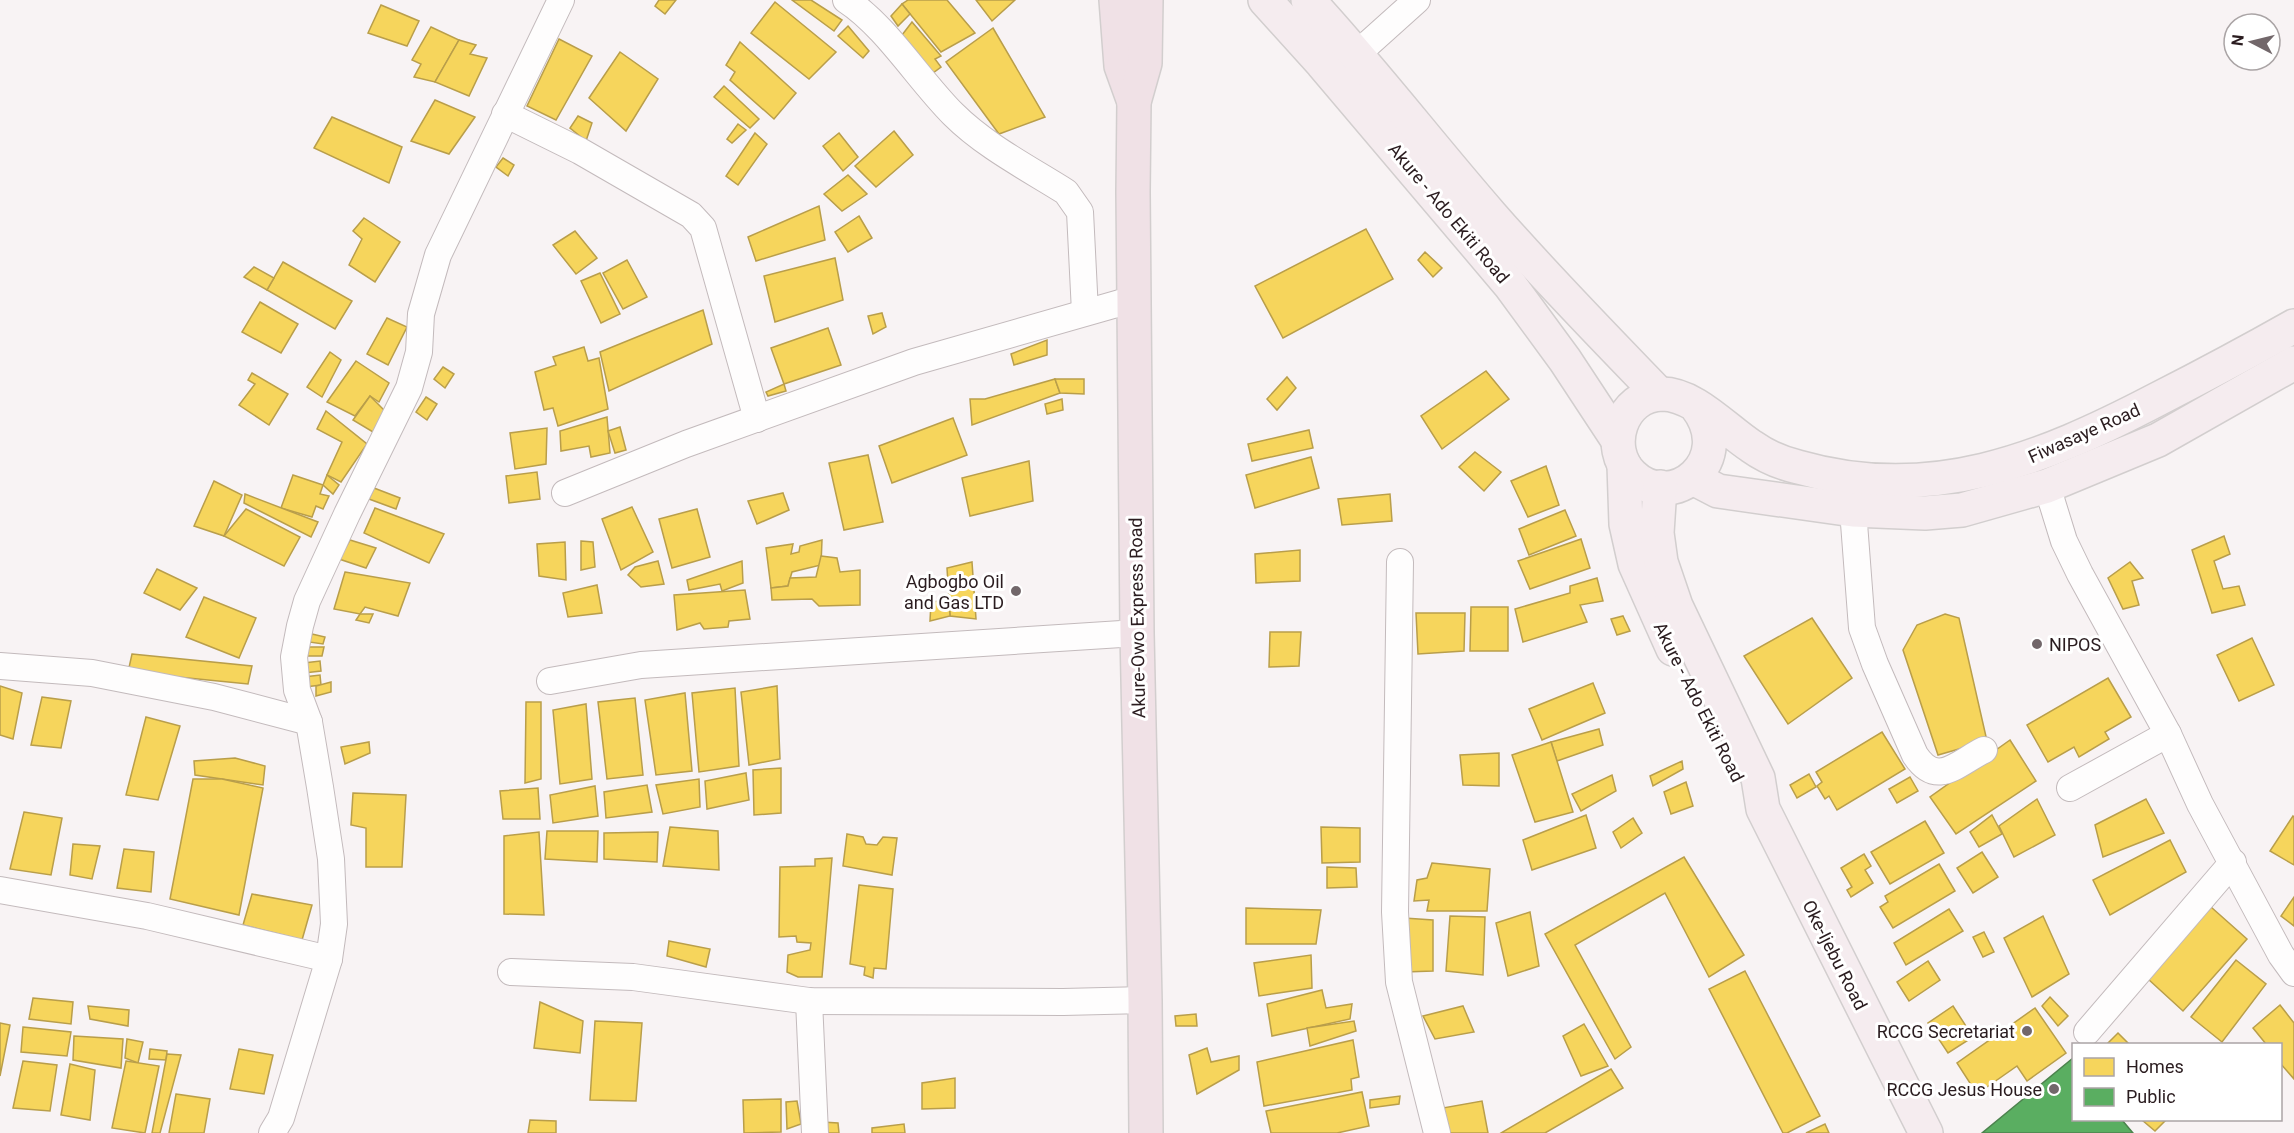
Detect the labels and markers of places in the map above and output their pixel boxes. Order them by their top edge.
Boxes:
place label: Agbogbo Oil and Gas LTD [904,571,1004,613]
marker: Agbogbo Oil and Gas LTD [1009,584,1023,598]
place label: NIPOS [2049,634,2101,655]
marker: NIPOS [2030,637,2044,651]
place label: RCCG Secretariat [1877,1021,2015,1042]
marker: RCCG Secretariat [2020,1024,2034,1038]
place label: RCCG Jesus House [1886,1079,2042,1100]
marker: RCCG Jesus House [2047,1082,2061,1096]

